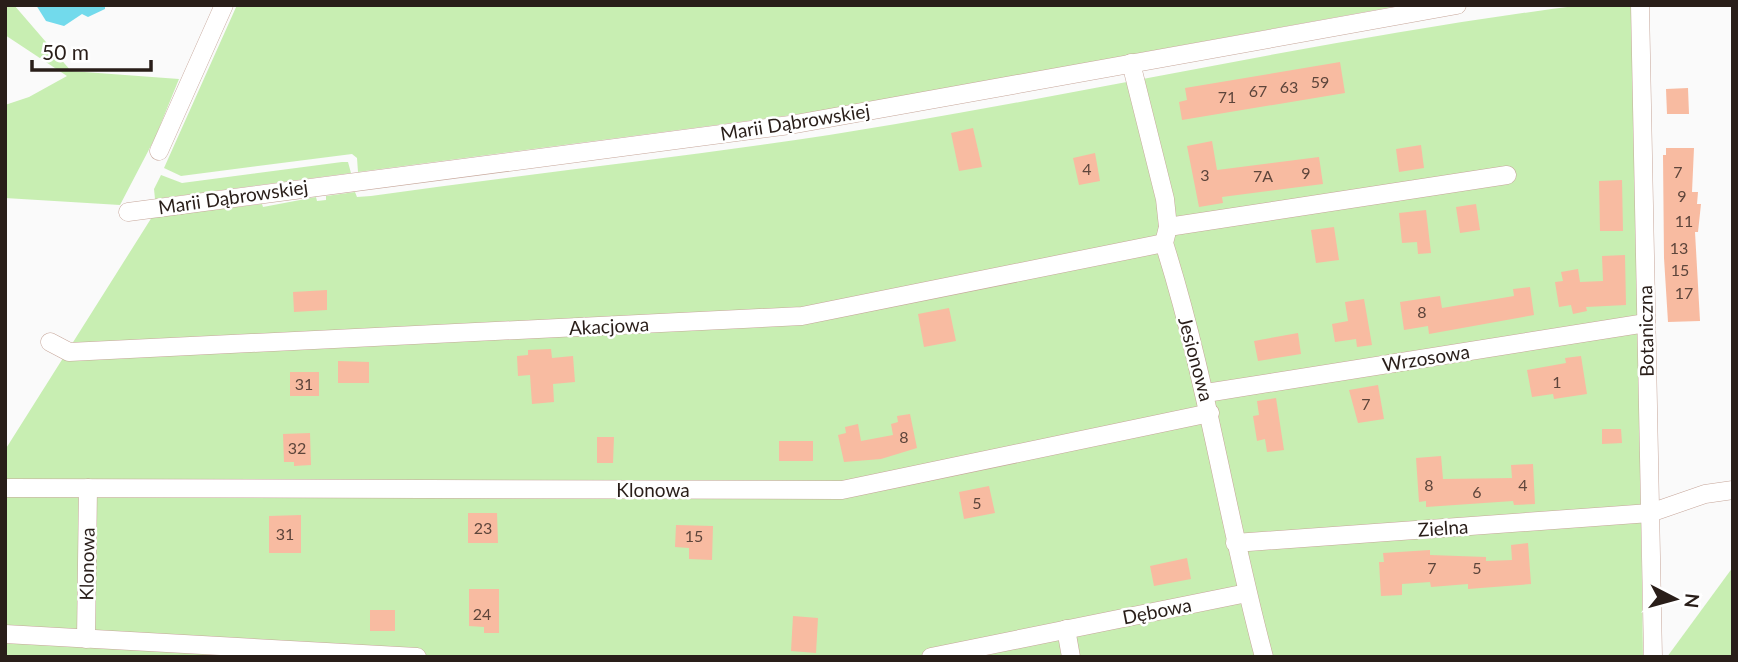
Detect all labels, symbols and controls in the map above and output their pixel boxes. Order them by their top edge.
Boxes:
scale bar [32,28,150,72]
text: 50 m [42,39,89,64]
house number: 59 [1311,72,1329,91]
house number: 63 [1280,77,1298,96]
house number: 67 [1249,81,1267,100]
house number: 71 [1218,87,1236,106]
street label: Marii Dąbrowskiej [719,98,871,145]
house number: 4 [1082,159,1092,178]
house number: 7 [1673,162,1683,181]
house number: 9 [1301,163,1311,182]
house number: 3 [1200,165,1210,184]
house number: 7A [1253,166,1273,185]
street label: Marii Dąbrowskiej [157,175,309,218]
house number: 9 [1677,186,1687,205]
house number: 11 [1675,211,1693,230]
house number: 13 [1670,238,1688,257]
house number: 15 [1671,260,1689,279]
house number: 17 [1675,283,1693,302]
street label: Botaniczna [1633,285,1658,377]
house number: 8 [1417,302,1427,321]
street label: Akacjowa [568,312,650,339]
street label: Jesionowa [1174,314,1219,404]
street label: Wrzosowa [1381,339,1471,376]
house number: 1 [1552,372,1562,391]
house number: 31 [295,374,313,393]
house number: 7 [1361,394,1371,413]
house number: 8 [899,427,909,446]
house number: 32 [288,438,306,457]
house number: 8 [1424,475,1434,494]
house number: 4 [1518,475,1528,494]
street label: Klonowa [616,478,690,501]
house number: 6 [1472,482,1482,501]
house number: 5 [972,493,982,512]
street label: Zielna [1417,514,1469,541]
house number: 23 [474,518,492,537]
house number: 31 [276,524,294,543]
house number: 15 [685,526,703,545]
street label: Klonowa [74,527,99,601]
house number: 7 [1427,558,1437,577]
house number: 5 [1472,558,1482,577]
north arrow [1640,564,1710,634]
text: N [1680,592,1705,609]
street label: Dębowa [1120,593,1193,628]
house number: 24 [473,604,491,623]

